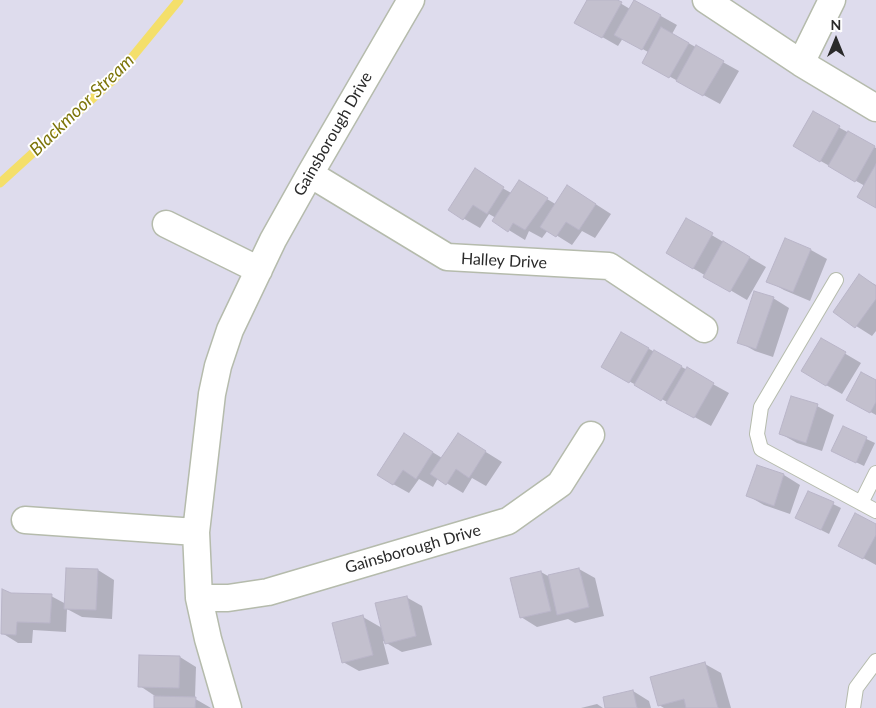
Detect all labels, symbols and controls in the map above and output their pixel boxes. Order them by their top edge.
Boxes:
north arrow [811,15,861,65]
text: N [831,16,841,33]
water label: Blackmoor Stream [25,50,139,160]
street label: Gainsborough Drive [290,68,376,200]
street label: Halley Drive [460,249,548,273]
street label: Gainsborough Drive [343,520,483,578]

